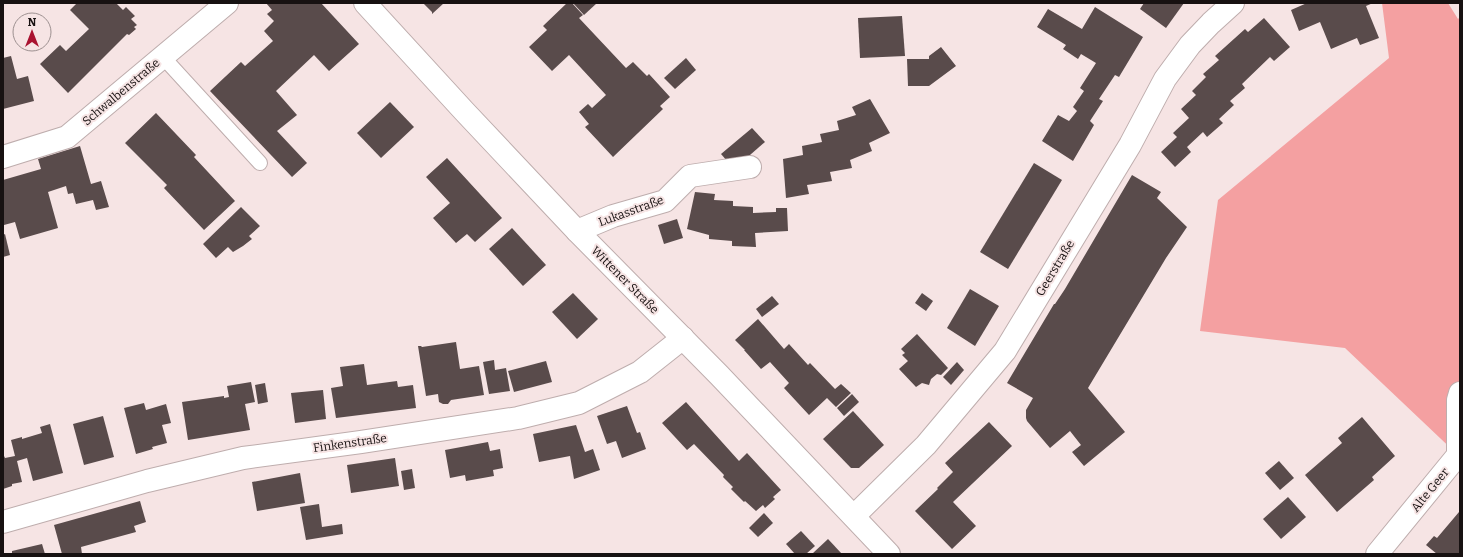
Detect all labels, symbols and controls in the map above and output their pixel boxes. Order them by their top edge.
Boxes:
north arrow [12,12,52,52]
text: N [28,16,37,29]
street label: Schwalbenstraße [80,56,162,128]
street label: Lukasstraße [596,193,666,229]
street label: Geerstraße [1033,237,1077,299]
street label: Wittener Straße [588,243,662,317]
street label: Finkenstraße [312,431,388,455]
street label: Alte Geer [1408,465,1452,515]

